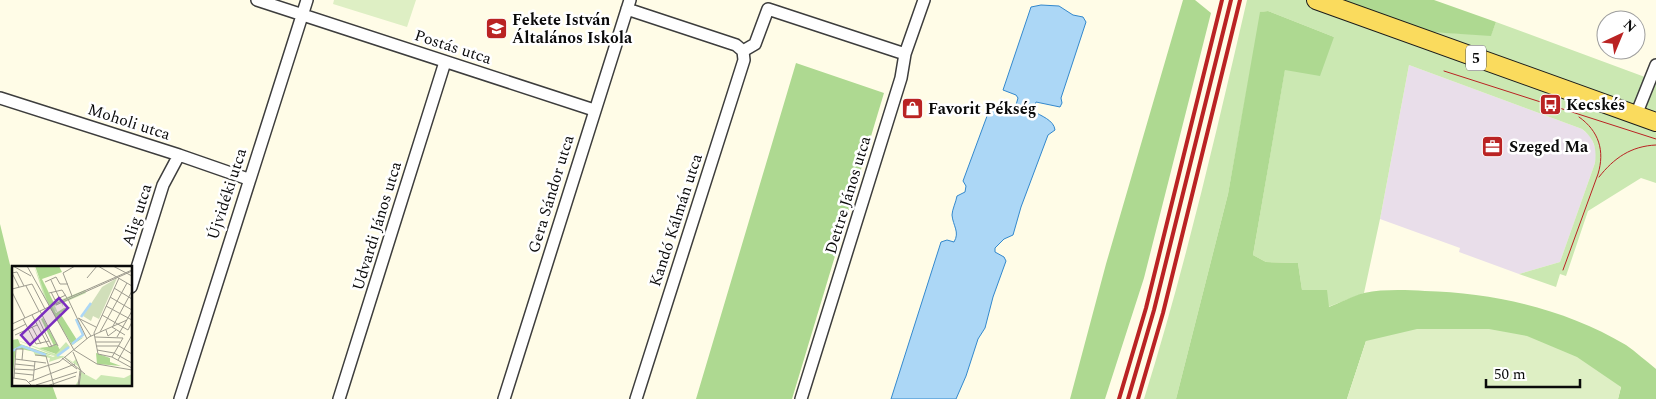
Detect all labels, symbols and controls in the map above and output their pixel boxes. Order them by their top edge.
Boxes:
place label: Fekete István Általános Iskola [512,8,633,50]
north arrow [1596,10,1646,60]
text: N [1618,14,1641,38]
school or university icon: Fekete István Általános Iskola [484,17,508,41]
street label: Postás utca [411,23,495,71]
road number: 5 [1466,46,1486,70]
bus stop icon: Kecskés [1538,93,1562,117]
place label: Kecskés [1566,93,1625,117]
street label: Moholi utca [85,97,174,147]
shop icon: Favorit Pékség [900,97,924,121]
place label: Favorit Pékség [928,97,1036,121]
street label: Gera Sándor utca [522,132,580,256]
street label: Dettre János utca [819,133,877,257]
office icon: Szeged Ma [1481,135,1505,159]
place label: Szeged Ma [1509,135,1589,159]
street label: Újvidéki utca [201,145,253,243]
street label: Kandó Kálmán utca [643,150,709,290]
street label: Udvardi János utca [346,158,408,294]
street label: Alig utca [116,180,158,249]
inset map [12,266,132,386]
scale bar [1486,356,1580,388]
text: 50 m [1494,363,1526,386]

